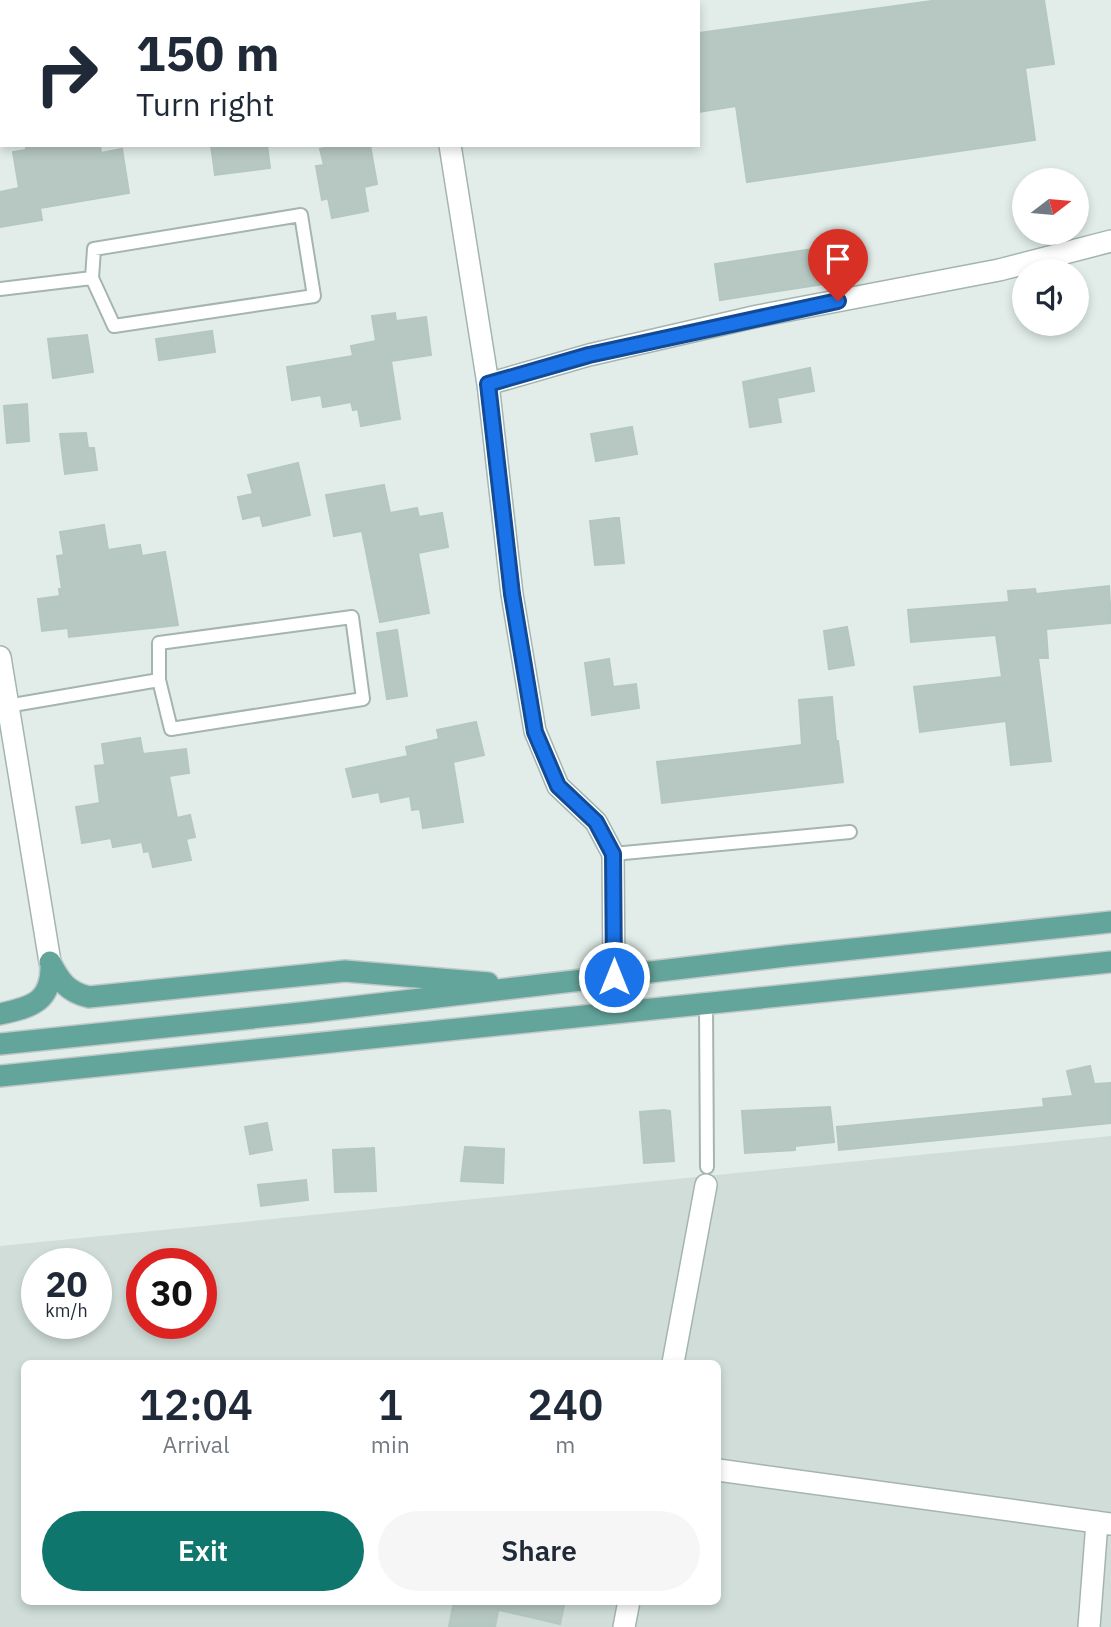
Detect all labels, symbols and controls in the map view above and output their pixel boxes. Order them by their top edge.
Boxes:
text: 150 m [136,21,280,84]
icon: right [21,28,112,119]
text: Turn right [136,83,274,125]
north arrow [1012,168,1088,245]
map controls [1012,168,1089,336]
pin [808,229,868,301]
icon: arrive [819,240,857,278]
button: sound [1012,259,1089,336]
position arrow [577,940,651,1014]
speed limit sign: 30 [126,1248,217,1339]
text: 20 [45,1261,88,1307]
text: km/h [45,1299,88,1322]
text: 12:04 [139,1377,253,1432]
text: 1 [378,1377,403,1432]
text: 240 [528,1377,603,1432]
text: Arrival [162,1429,229,1459]
text: min [371,1429,410,1459]
text: m [555,1429,575,1459]
button: Exit [42,1511,364,1591]
button: Share [378,1511,700,1591]

